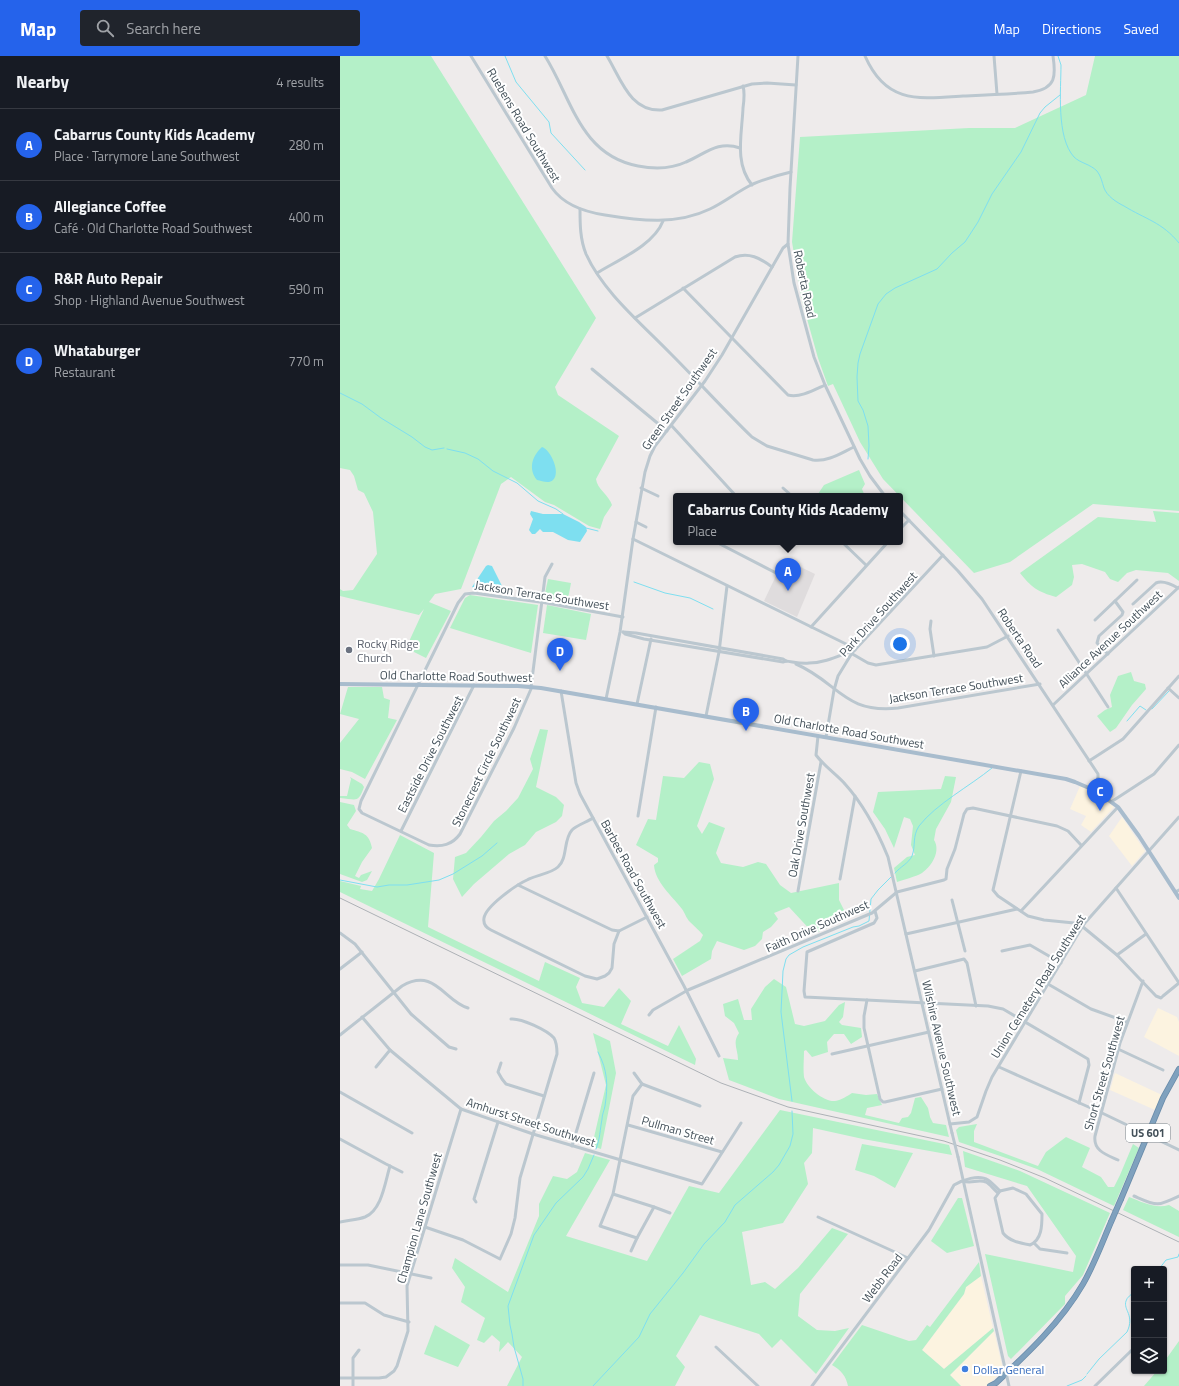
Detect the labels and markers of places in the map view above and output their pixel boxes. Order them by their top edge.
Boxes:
pin: A [775,558,801,591]
place label: Rocky Ridge Church [357,634,419,667]
pin: D [547,638,573,671]
marker: Rocky Ridge Church [344,645,354,655]
pin: B [733,698,759,731]
pin: C [1087,778,1113,811]
place label: Dollar General [973,1360,1044,1379]
marker: Dollar General [960,1364,970,1374]

